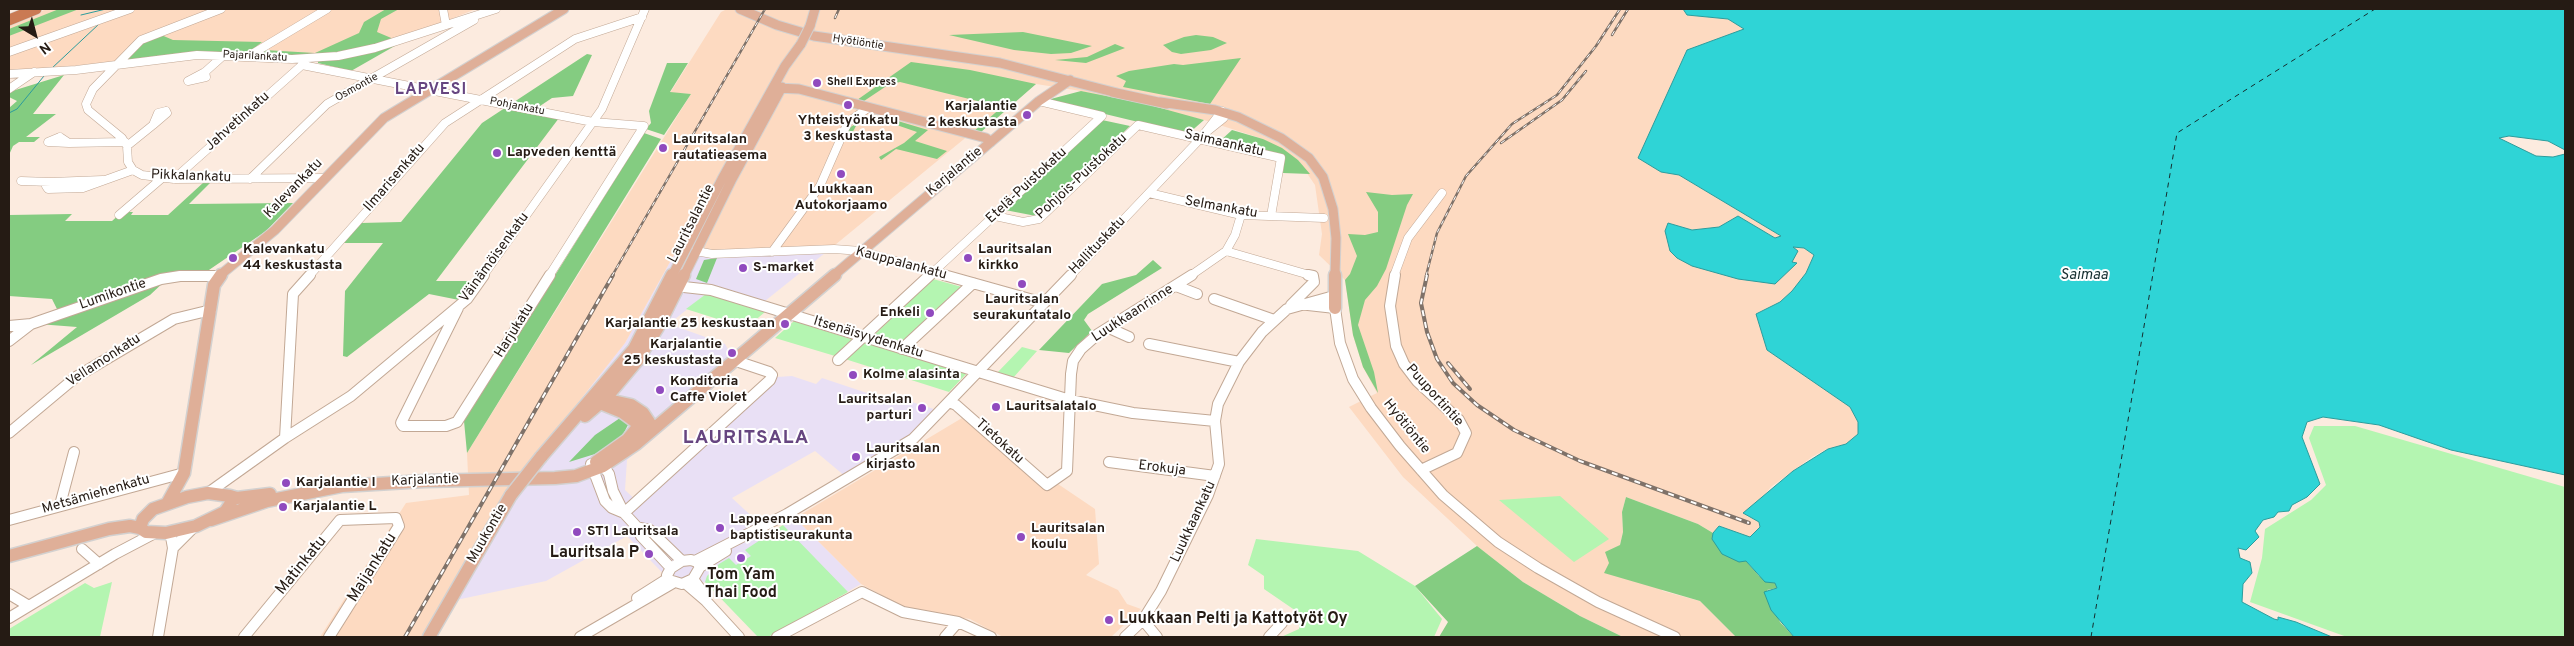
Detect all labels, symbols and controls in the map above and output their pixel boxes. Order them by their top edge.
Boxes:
north arrow [10,10,60,60]
street label: Hyötiöntie [832,32,884,54]
text: N [35,38,53,57]
street label: Pajarilankatu [222,49,288,65]
street label: Osmontie [333,71,381,105]
place label: Shell Express [827,76,896,90]
marker: Shell Express [811,77,823,89]
district label: LAPVESI [394,81,468,101]
street label: Jahvetinkatu [202,89,274,155]
street label: Pohjankatu [488,95,546,119]
marker: Yhteistyönkatu 3 keskustasta [842,99,854,111]
place label: Karjalantie 2 keskustasta [927,99,1017,132]
marker: Karjalantie 2 keskustasta [1021,109,1033,121]
place label: Yhteistyönkatu 3 keskustasta [798,113,898,146]
street label: Saimaankatu [1183,127,1265,161]
street label: Pohjois-Puistokatu [1033,130,1131,224]
place label: Lauritsalan rautatieasema [673,132,767,164]
street label: Ilmarisenkatu [361,140,429,216]
marker: Lauritsalan rautatieasema [657,142,669,154]
street label: Karjalantie [924,144,986,200]
street label: Etelä-Puistokatu [983,144,1071,228]
place label: Lapveden kenttä [507,145,616,161]
marker: Lapveden kenttä [491,147,503,159]
street label: Kalevankatu [261,156,327,222]
street label: Pikkalankatu [151,167,231,187]
marker: Luukkaan Autokorjaamo [835,168,847,180]
street label: Lauritsalantie [665,182,719,266]
place label: Luukkaan Autokorjaamo [795,182,887,214]
street label: Selmankatu [1183,193,1259,223]
street label: Väinämöisenkatu [457,210,533,306]
street label: Hallituskatu [1066,214,1130,278]
place label: Kalevankatu 44 keskustasta [243,242,342,274]
place label: Lauritsalan kirkko [978,242,1052,274]
street label: Kauppalankatu [854,244,948,284]
marker: Kalevankatu 44 keskustasta [227,252,239,264]
marker: Lauritsalan kirkko [962,252,974,264]
place label: S-market [753,260,814,276]
marker: S-market [737,262,749,274]
water label: Saimaa [2060,267,2108,285]
street label: Lumikontie [77,276,149,314]
marker: Lauritsalan seurakuntatalo [1016,278,1028,290]
street label: Luukkaanrinne [1089,281,1177,347]
place label: Lauritsalan seurakuntatalo [973,292,1071,324]
street label: Harjukatu [492,301,538,361]
place label: Enkeli [880,305,920,321]
marker: Enkeli [924,307,936,319]
street label: Itsenäisyydenkatu [811,313,925,363]
place label: Karjalantie 25 keskustaan [605,316,775,332]
marker: Karjalantie 25 keskustaan [779,318,791,330]
street label: Vellamonkatu [64,331,144,391]
place label: Karjalantie 25 keskustasta [624,337,722,370]
marker: Karjalantie 25 keskustasta [726,347,738,359]
street label: Puuportintie [1402,361,1466,431]
place label: Kolme alasinta [863,367,960,383]
marker: Kolme alasinta [847,369,859,381]
place label: Konditoria Caffe Violet [670,374,747,407]
marker: Konditoria Caffe Violet [654,384,666,396]
place label: Lauritsalan parturi [838,392,912,424]
street label: Hyötiöntie [1379,396,1433,458]
place label: Lauritsalatalo [1006,399,1097,415]
marker: Lauritsalatalo [990,401,1002,413]
marker: Lauritsalan parturi [916,402,928,414]
street label: Tietokatu [971,416,1027,468]
district label: LAURITSALA [681,428,811,450]
place label: Lauritsalan kirjasto [866,441,940,474]
marker: Lauritsalan kirjasto [850,451,862,463]
street label: Erokuja [1137,458,1187,480]
street label: Karjalantie [391,471,459,491]
street label: Metsämiehenkatu [40,472,152,518]
place label: Karjalantie I [296,475,376,491]
marker: Karjalantie I [280,477,292,489]
street label: Luukkaankatu [1168,479,1220,565]
place label: Karjalantie L [293,499,376,515]
marker: Karjalantie L [277,501,289,513]
street label: Muukontie [464,501,512,567]
place label: Lappeenrannan baptistiseurakunta [730,512,853,544]
place label: Lauritsalan koulu [1031,521,1105,554]
marker: Lappeenrannan baptistiseurakunta [714,522,726,534]
place label: ST1 Lauritsala [587,524,679,540]
marker: ST1 Lauritsala [571,526,583,538]
street label: Maijankatu [344,530,402,606]
marker: Lauritsalan koulu [1015,531,1027,543]
street label: Matinkatu [272,533,332,599]
place label: Lauritsala P [550,544,639,564]
marker: Lauritsala P [643,548,655,560]
marker: Tom Yam Thai Food [735,552,747,564]
place label: Tom Yam Thai Food [705,566,777,604]
place label: Luukkaan Pelti ja Kattotyöt Oy [1119,610,1348,630]
marker: Luukkaan Pelti ja Kattotyöt Oy [1103,614,1115,626]

